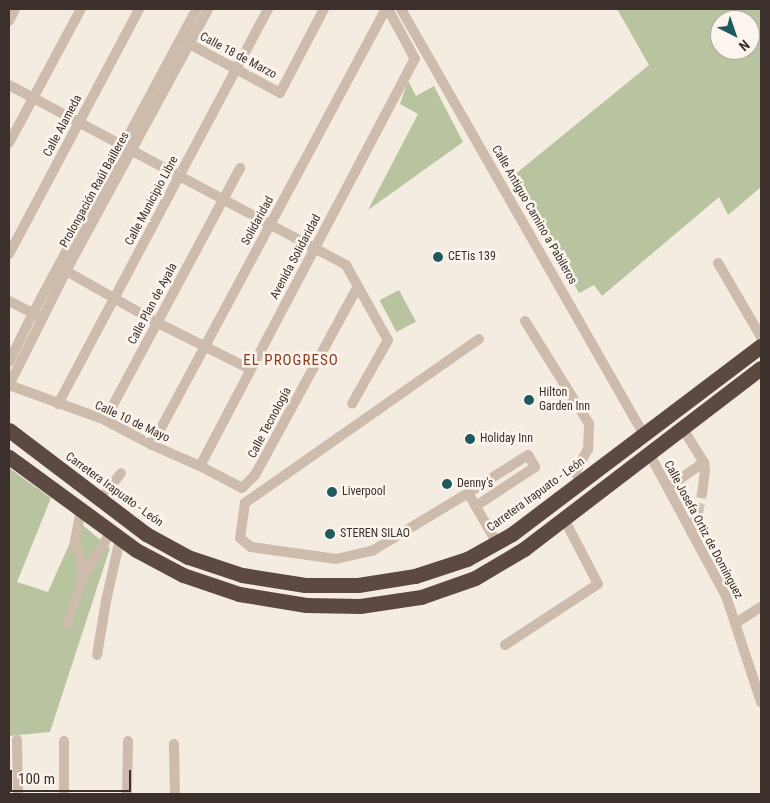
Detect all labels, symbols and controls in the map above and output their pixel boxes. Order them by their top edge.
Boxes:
north arrow [710,10,760,60]
street label: Calle 18 de Marzo [197,30,279,82]
text: N [736,37,753,54]
street label: Calle Alameda [41,93,85,159]
street label: Prolongación Raúl Bailleres [57,130,133,250]
street label: Calle Antiguo Camino a Pabileros [488,143,580,287]
street label: Calle Municipio Libre [122,154,182,248]
street label: Solidaridad [239,194,277,248]
street label: Avenida Solidaridad [268,212,324,302]
place label: CETis 139 [448,250,496,264]
marker: CETis 139 [432,251,444,263]
street label: Calle Plan de Ayala [125,261,181,347]
district label: EL PROGRESO [242,352,340,370]
street label: Calle Tecnología [245,385,295,461]
place label: Hilton Garden Inn [539,386,590,414]
marker: Hilton Garden Inn [523,394,535,406]
street label: Calle 10 de Mayo [92,398,172,446]
place label: Holiday Inn [480,432,533,446]
marker: Holiday Inn [464,433,476,445]
street label: Carretera Irapuato - León [62,450,166,530]
street label: Carretera Irapuato - León [484,455,588,535]
street label: Calle Josefa Ortiz de Domínguez [660,458,746,602]
place label: Denny's [457,477,493,491]
marker: Denny's [441,478,453,490]
place label: Liverpool [342,485,386,499]
marker: Liverpool [326,486,338,498]
place label: STEREN SILAO [340,527,410,541]
marker: STEREN SILAO [324,528,336,540]
scale bar [12,760,134,792]
text: 100 m [18,770,55,788]

